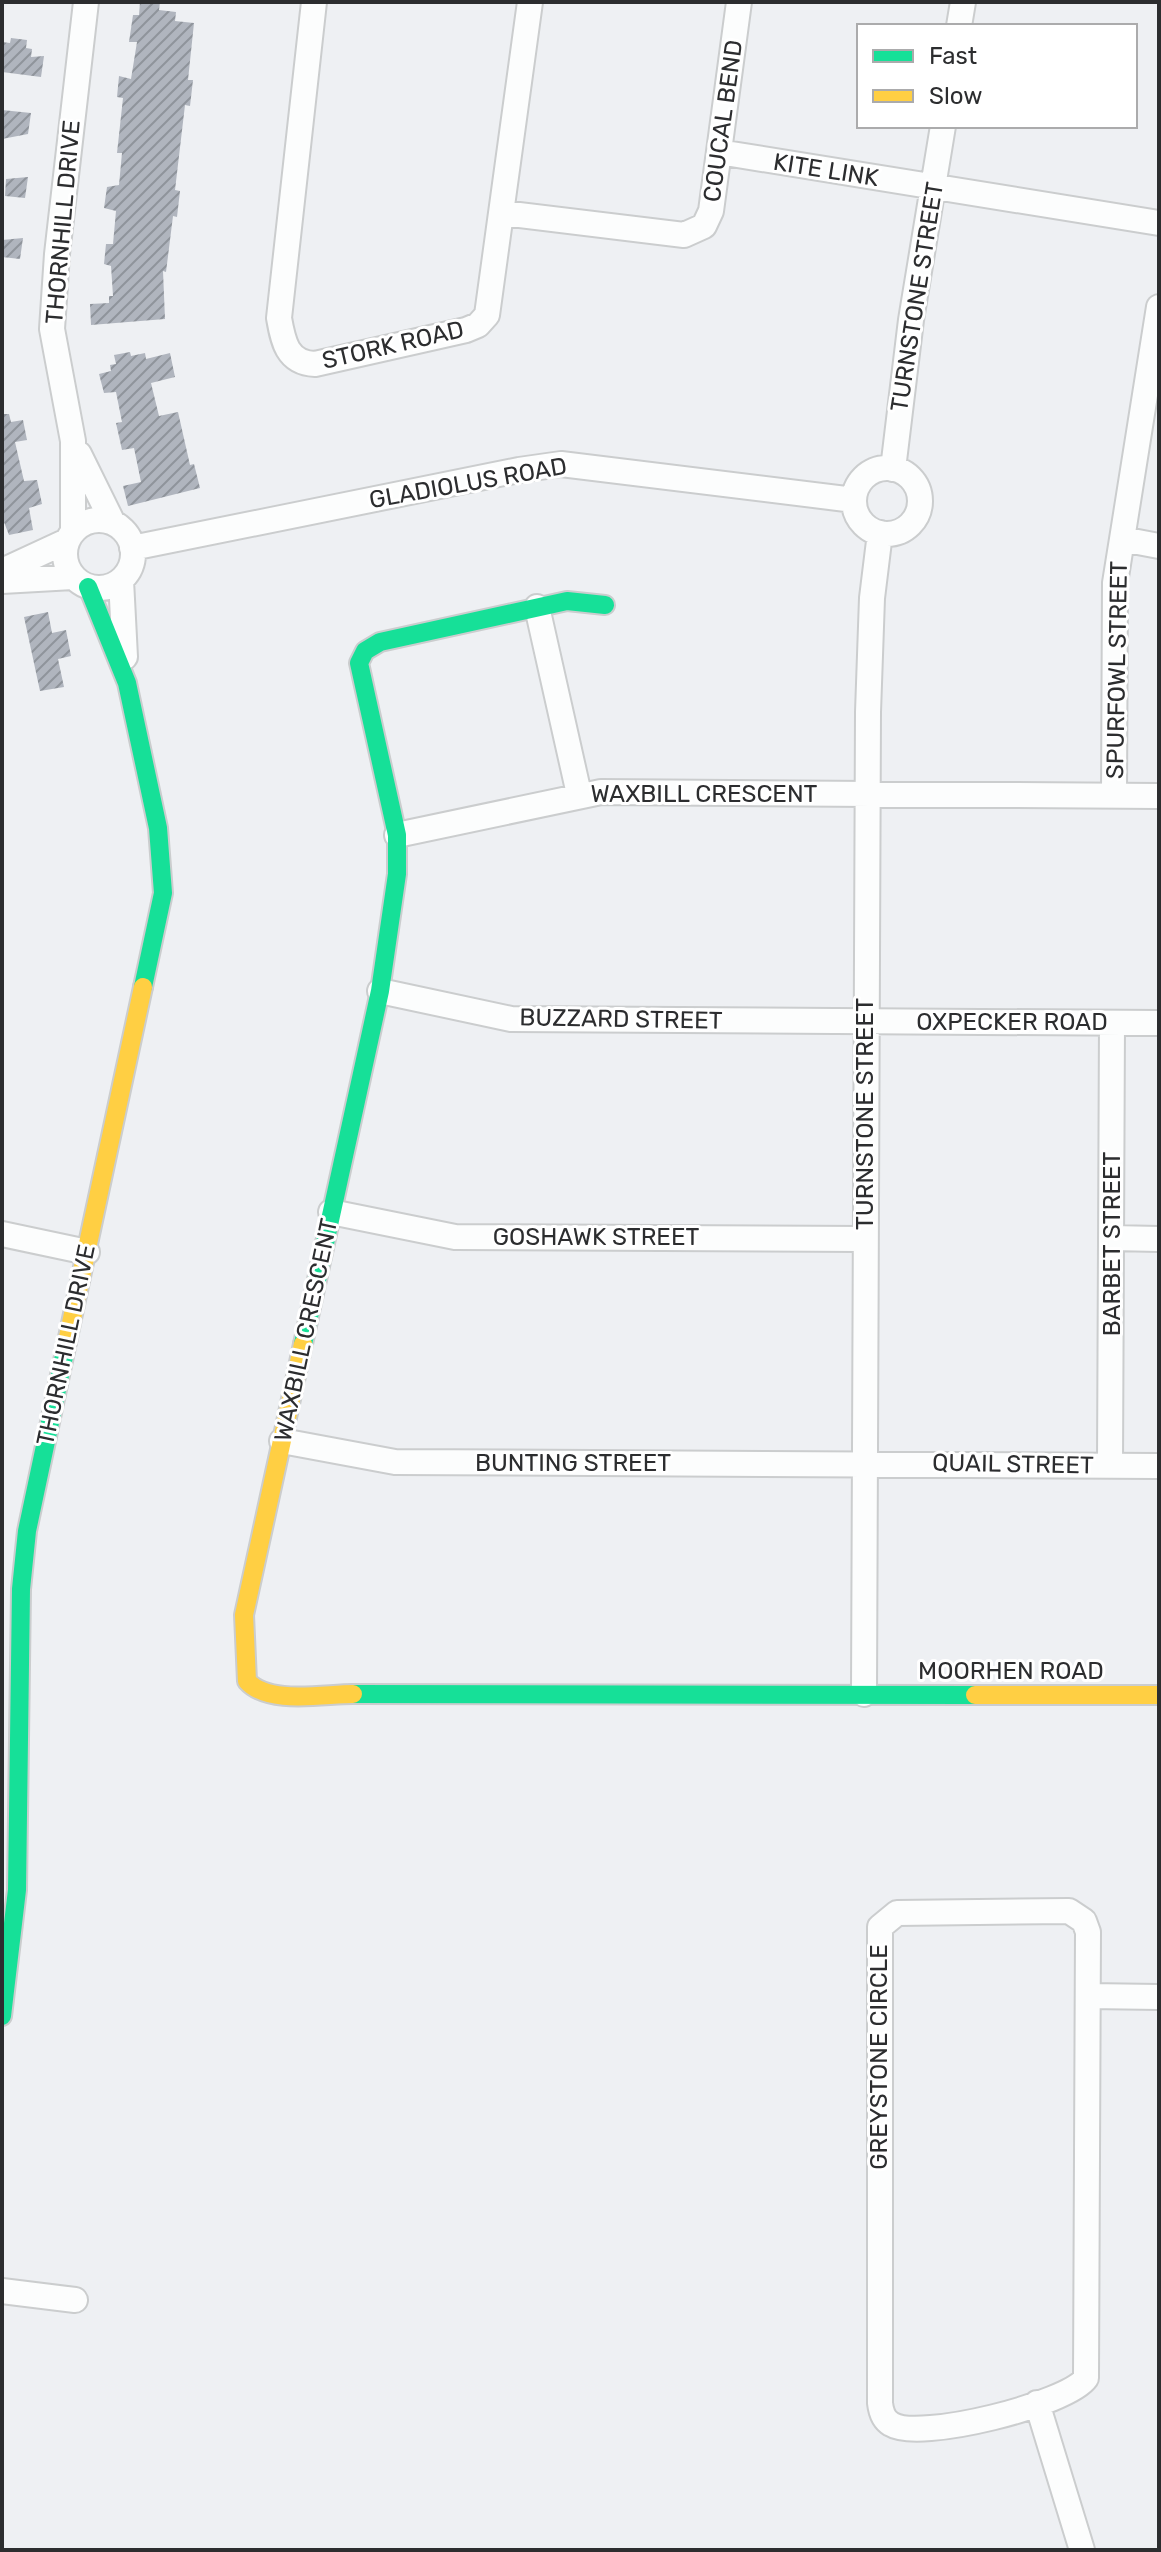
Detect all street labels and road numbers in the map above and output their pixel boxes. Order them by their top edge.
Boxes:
street label: COUCAL BEND [698,38,748,204]
street label: THORNHILL DRIVE [40,119,86,325]
street label: KITE LINK [771,148,881,192]
street label: TURNSTONE STREET [885,180,949,414]
street label: STORK ROAD [319,315,467,375]
street label: GLADIOLUS ROAD [367,452,569,514]
street label: SPURFOWL STREET [1101,561,1133,779]
street label: WAXBILL CRESCENT [590,780,818,808]
street label: TURNSTONE STREET [851,998,879,1230]
street label: BUZZARD STREET [519,1003,723,1035]
street label: OXPECKER ROAD [916,1008,1108,1036]
street label: BARBET STREET [1098,1152,1126,1336]
street label: WAXBILL CRESCENT [269,1216,343,1444]
street label: GOSHAWK STREET [493,1223,699,1251]
street label: THORNHILL DRIVE [31,1242,101,1448]
street label: BUNTING STREET [475,1449,671,1477]
street label: QUAIL STREET [932,1449,1094,1479]
street label: MOORHEN ROAD [918,1657,1104,1685]
street label: GREYSTONE CIRCLE [865,1944,893,2170]

